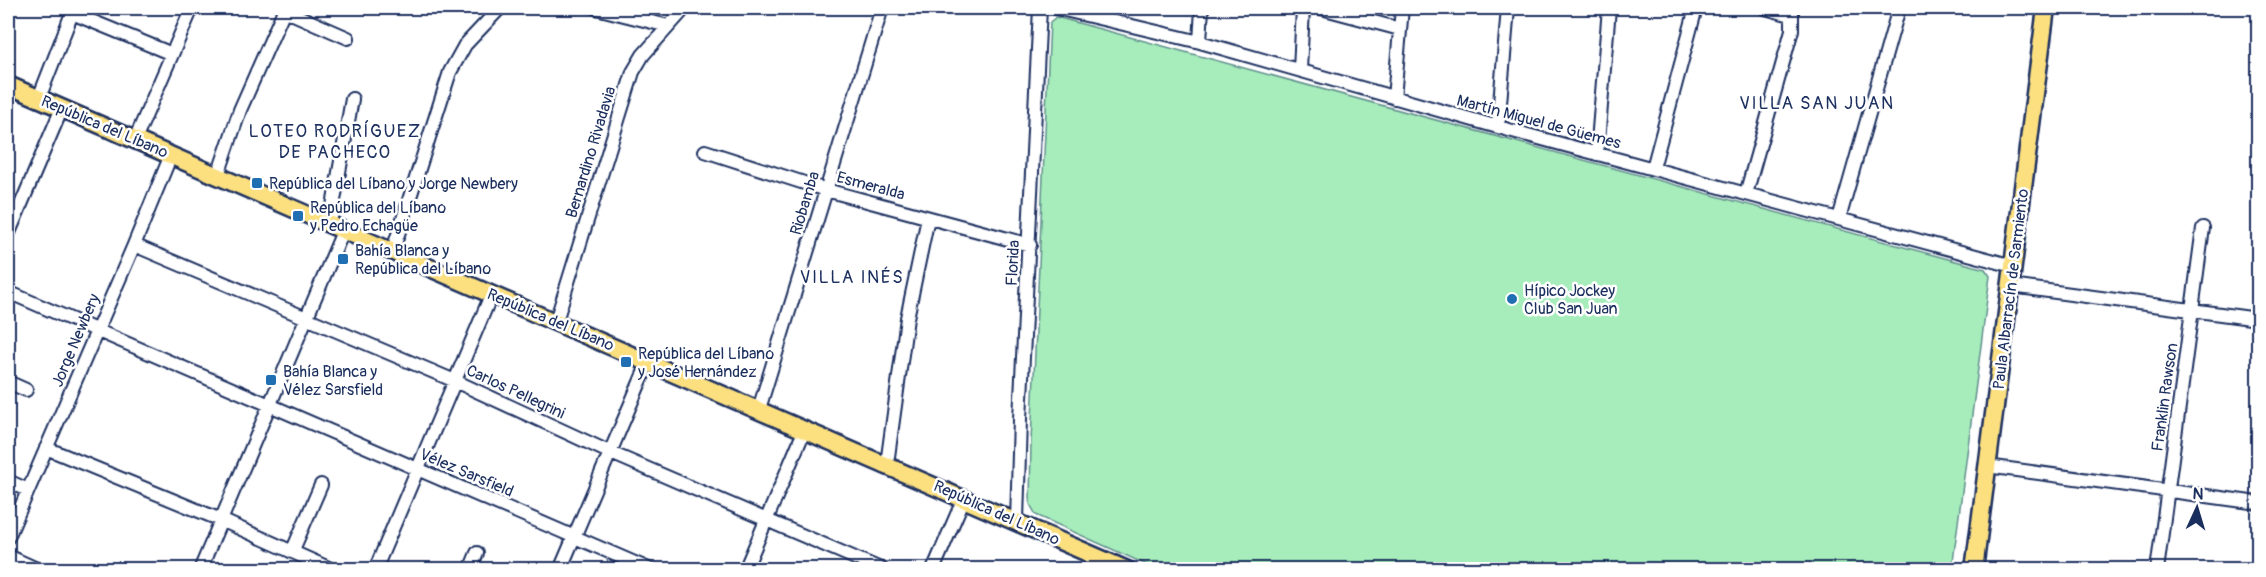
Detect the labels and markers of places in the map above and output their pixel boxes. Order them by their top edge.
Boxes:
place label: República del Líbano y Jorge Newbery [269,174,518,194]
marker: República del Líbano y Jorge Newbery [250,176,264,190]
place label: República del Líbano y Pedro Echagüe [309,198,446,236]
marker: República del Líbano y Pedro Echagüe [291,209,305,223]
place label: Bahía Blanca y República del Líbano [355,241,491,279]
marker: Bahía Blanca y República del Líbano [336,252,350,266]
place label: Hípico Jockey Club San Juan [1524,281,1618,319]
marker: Hípico Jockey Club San Juan [1505,292,1519,306]
place label: República del Líbano y José Hernández [637,344,774,382]
marker: República del Líbano y José Hernández [619,355,633,369]
place label: Bahía Blanca y Vélez Sarsfield [283,362,383,400]
marker: Bahía Blanca y Vélez Sarsfield [264,373,278,387]

